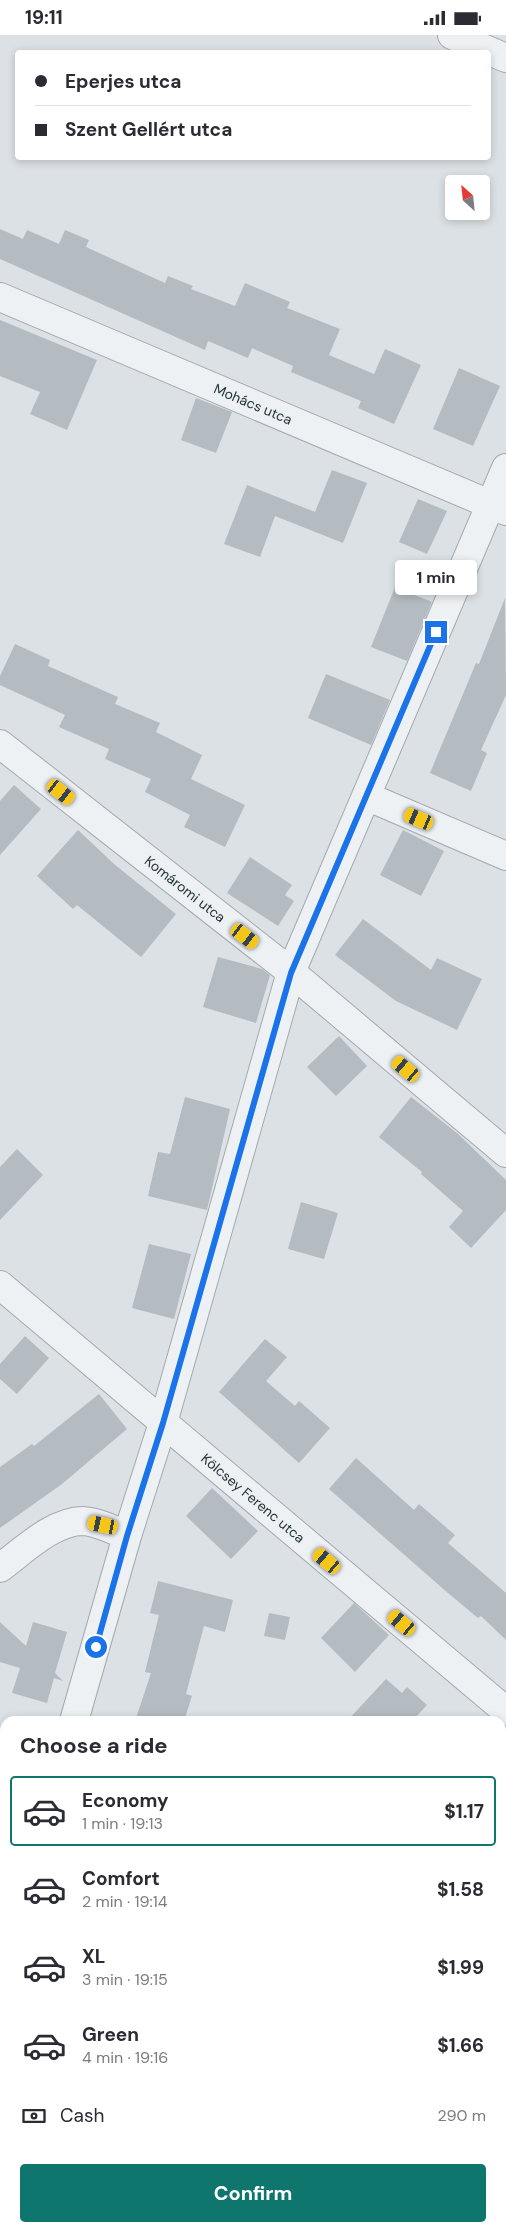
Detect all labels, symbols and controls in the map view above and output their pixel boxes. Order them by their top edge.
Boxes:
text: 19:11 [25,5,63,30]
text: Eperjes utca [65,69,181,94]
text: Szent Gellért utca [65,117,232,142]
north arrow [445,175,490,220]
map controls [445,175,490,220]
street label: Mohács utca [211,379,295,429]
callout: 1 min [395,559,477,595]
text: 1 min [417,567,455,588]
route end [425,621,447,643]
car [44,777,77,807]
car [402,806,435,832]
street label: Komáromi utca [141,852,229,926]
car [228,921,261,951]
car [389,1054,422,1084]
street label: Kölcsey Ferenc utca [197,1449,309,1547]
car [86,1515,119,1535]
car [310,1546,343,1576]
car [385,1608,418,1638]
route start [85,1636,107,1658]
text: Choose a ride [20,1731,168,1760]
text: Economy [82,1788,169,1813]
icon: car [22,1789,67,1834]
text: $1.17 [444,1799,484,1824]
text: 1 min · 19:13 [82,1813,163,1834]
text: Comfort [82,1866,160,1891]
icon: car [22,1867,67,1912]
text: $1.58 [437,1877,484,1902]
text: 2 min · 19:14 [82,1891,167,1912]
text: XL [82,1944,105,1969]
icon: car [22,1945,67,1990]
text: $1.99 [437,1955,484,1980]
text: 3 min · 19:15 [82,1969,168,1990]
text: Green [82,2022,139,2047]
icon: car [22,2023,67,2068]
text: $1.66 [437,2033,484,2058]
text: 4 min · 19:16 [82,2047,168,2068]
icon: cash [20,2102,48,2130]
text: Cash [60,2103,104,2128]
text: 290 m [437,2105,486,2126]
button: Confirm [20,2164,486,2222]

